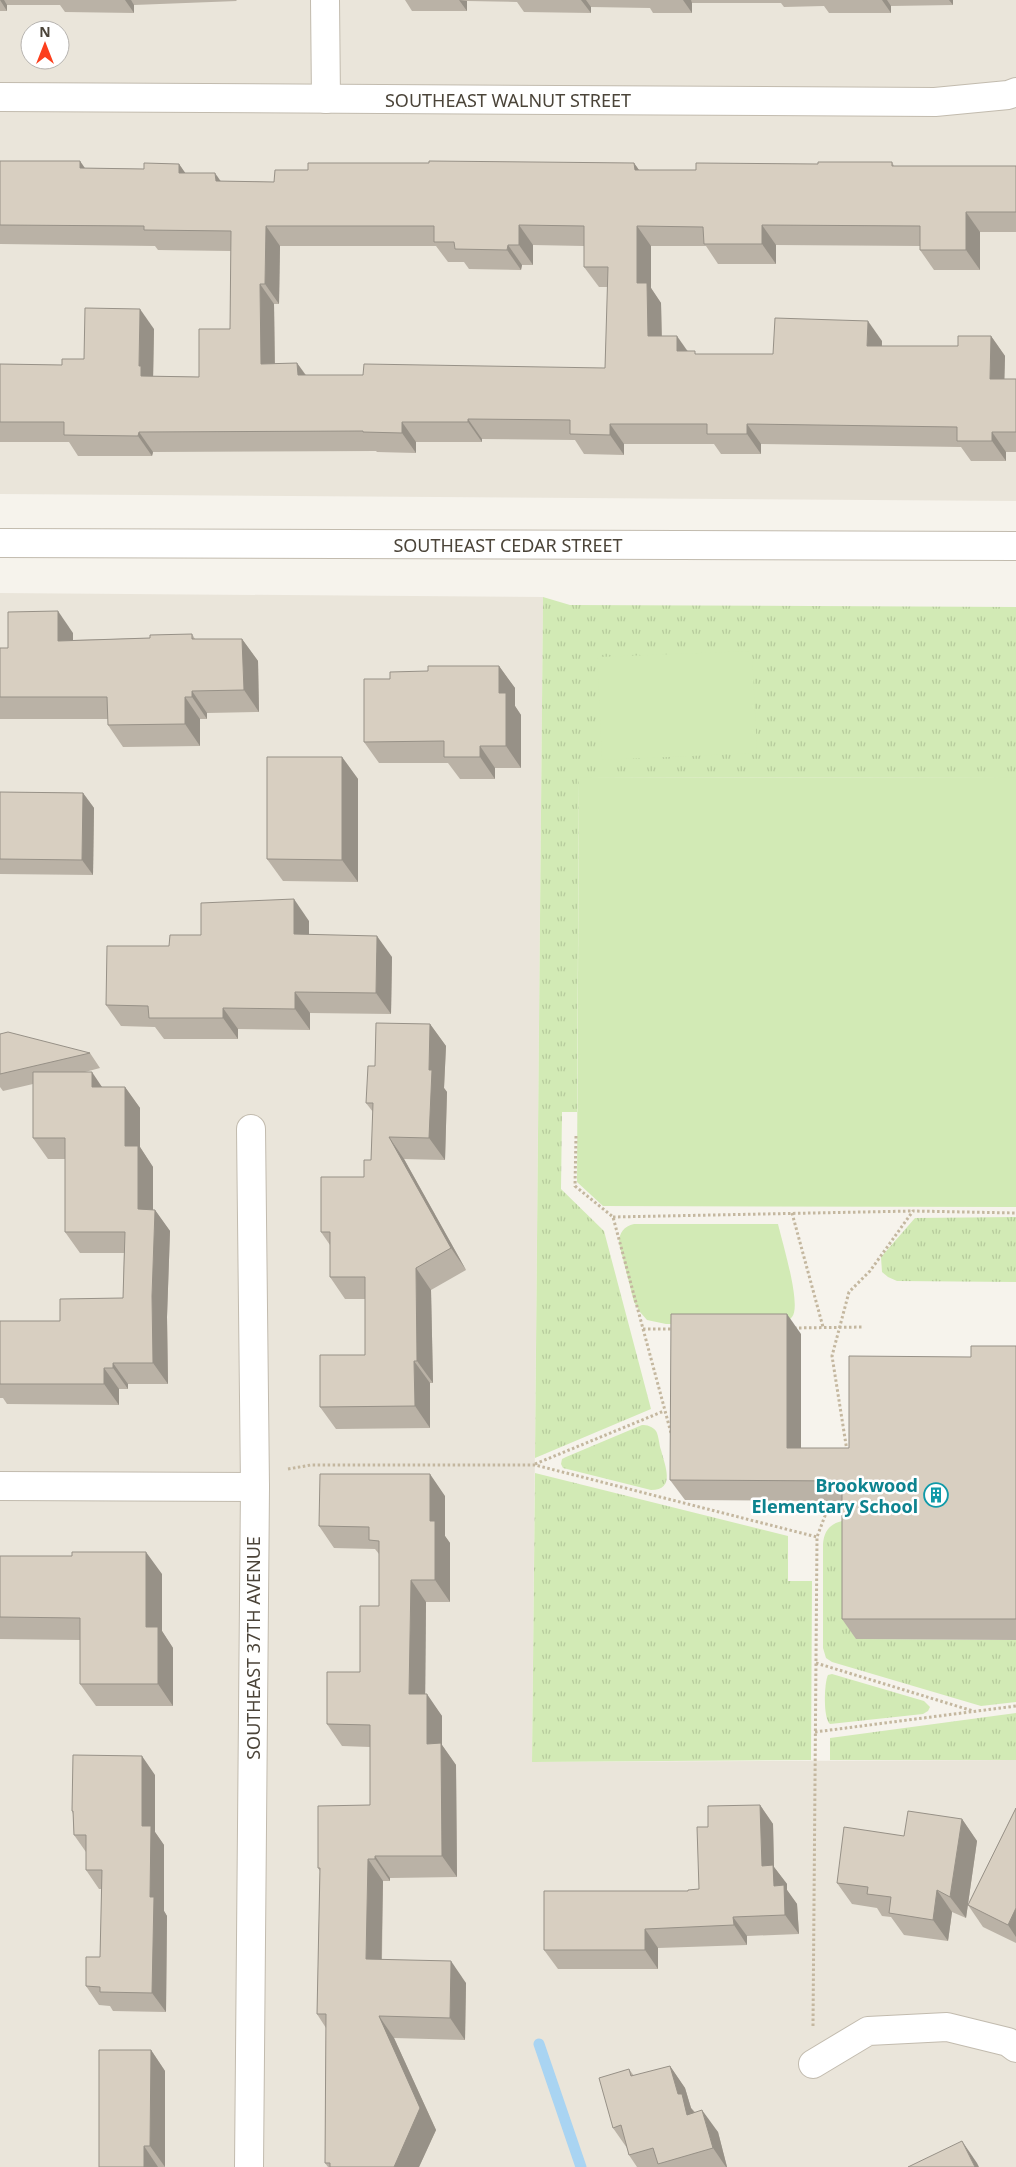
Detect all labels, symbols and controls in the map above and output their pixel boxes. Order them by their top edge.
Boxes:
north arrow [20,20,70,70]
text: N [39,22,51,41]
street label: SOUTHEAST WALNUT STREET [385,88,631,112]
street label: SOUTHEAST CEDAR STREET [393,533,623,557]
place label: Brookwood Elementary School [751,1473,918,1518]
building icon: Brookwood Elementary School [923,1482,949,1508]
street label: SOUTHEAST 37TH AVENUE [241,1536,265,1760]

